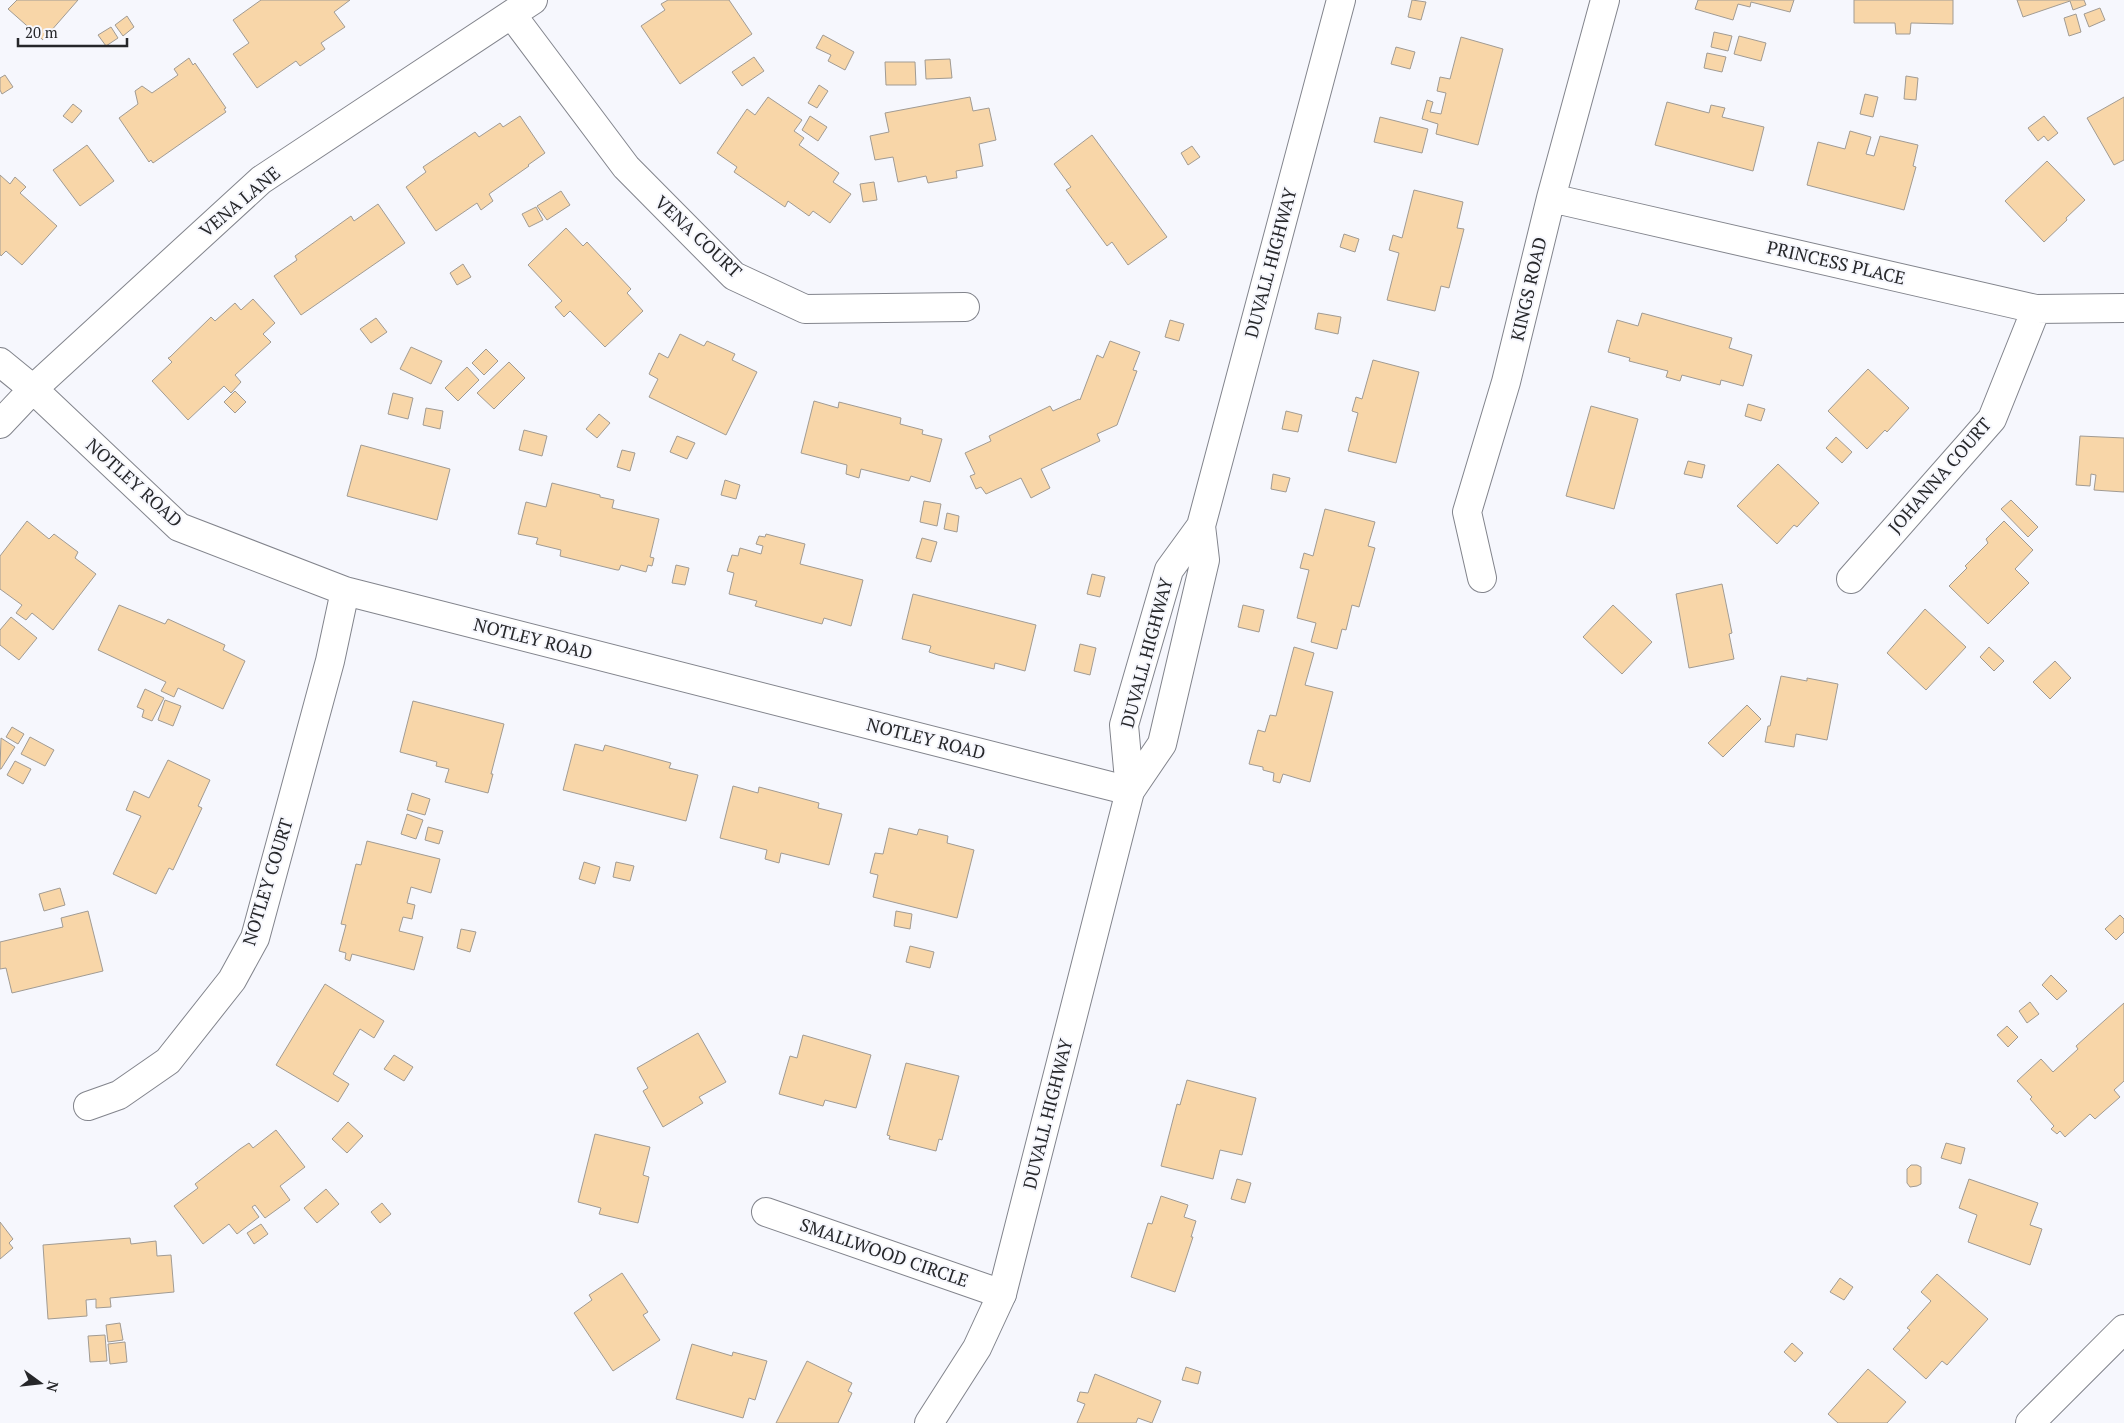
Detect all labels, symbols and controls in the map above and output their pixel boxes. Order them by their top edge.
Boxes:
scale bar [18,15,126,47]
text: 20 m [25,22,58,42]
street label: VENA LANE [194,161,285,242]
street label: DUVALL HIGHWAY [1239,185,1302,340]
street label: VENA COURT [650,190,747,283]
street label: PRINCESS PLACE [1765,234,1908,290]
street label: KINGS ROAD [1504,235,1552,343]
street label: JOHANNA COURT [1882,412,1996,538]
street label: NOTLEY ROAD [81,433,188,532]
street label: DUVALL HIGHWAY [1115,575,1178,730]
street label: NOTLEY ROAD [471,612,595,664]
street label: NOTLEY ROAD [864,712,988,764]
street label: NOTLEY COURT [236,815,298,948]
street label: DUVALL HIGHWAY [1017,1036,1077,1191]
street label: SMALLWOOD CIRCLE [797,1212,972,1292]
north arrow [15,1358,65,1408]
text: N [42,1379,64,1394]

